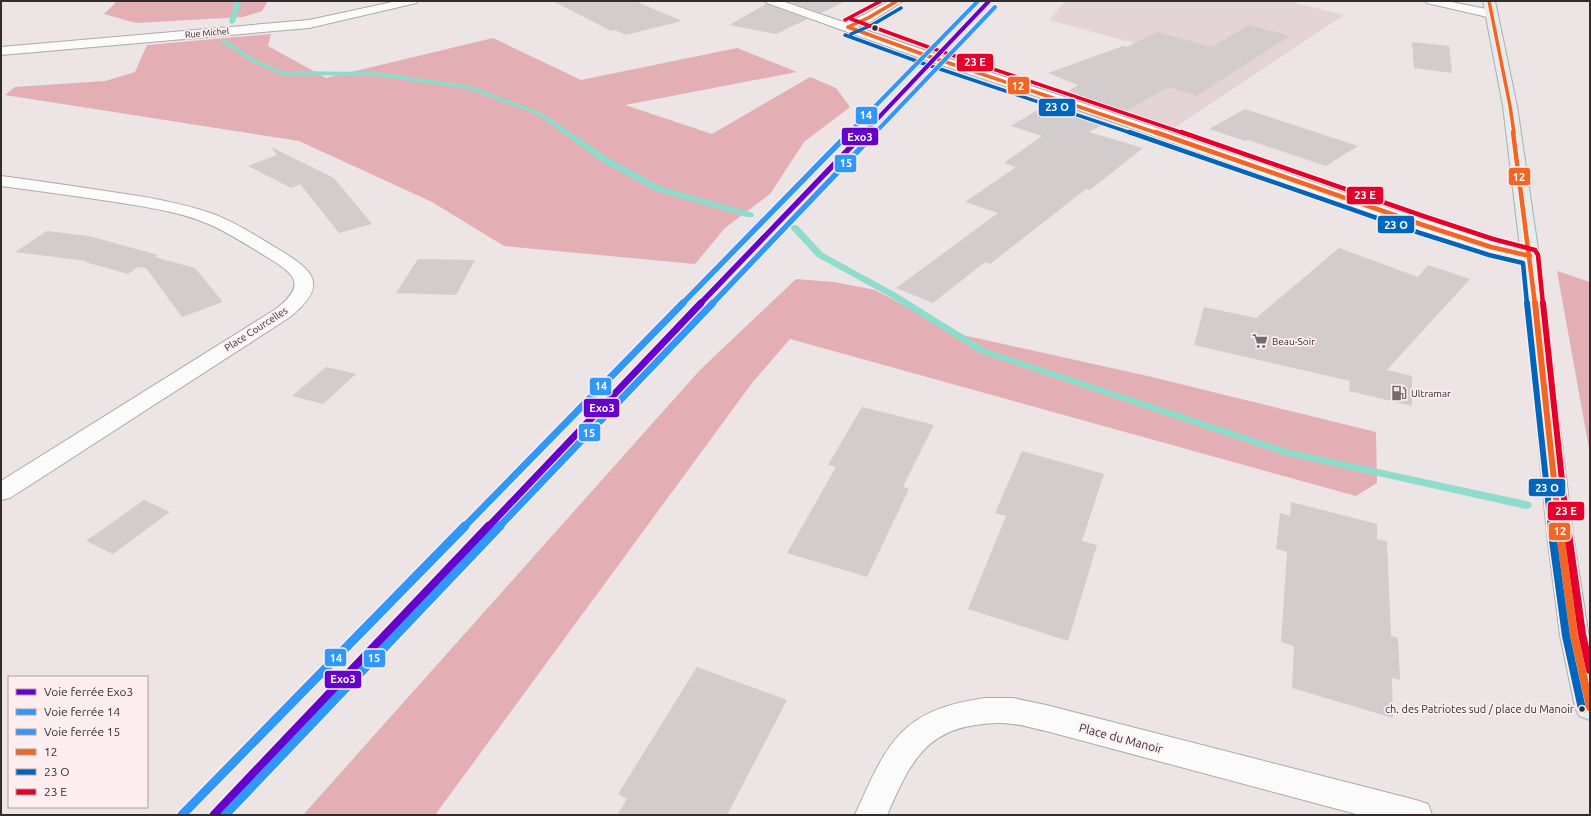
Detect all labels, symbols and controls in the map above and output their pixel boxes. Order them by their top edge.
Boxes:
unlabelled marker [870,23,880,33]
street label: Rue Michel [184,26,230,40]
line badge: 23 E [956,53,994,72]
text: 23 E [964,56,986,68]
line badge: 12 [1007,76,1030,95]
text: 12 [1012,80,1024,92]
line badge: 23 O [1038,98,1076,117]
text: 23 O [1045,101,1069,113]
line badge: 14 [855,106,878,125]
text: 14 [860,109,872,121]
line badge: Exo3 [841,127,879,146]
text: Exo3 [847,131,873,143]
line badge: 15 [834,154,857,173]
text: 15 [840,157,852,169]
line badge: 12 [1508,167,1531,186]
text: 12 [1513,171,1525,183]
line badge: 23 E [1346,186,1384,205]
text: 23 E [1354,189,1376,201]
line badge: 23 O [1377,215,1415,234]
text: 23 O [1384,219,1408,231]
street label: Place Courcelles [222,305,290,353]
supermarket icon: Beau-Soir [1251,332,1269,350]
place label: Beau-Soir [1272,336,1315,347]
line badge: 14 [589,377,612,396]
text: 14 [595,380,607,392]
fuel station icon: Ultramar [1390,384,1408,402]
place label: Ultramar [1411,388,1451,399]
line badge: Exo3 [583,398,620,418]
text: Exo3 [589,402,615,414]
line badge: 15 [578,423,601,442]
text: 15 [583,427,595,439]
line badge: 23 O [1528,478,1566,497]
text: 23 O [1535,482,1559,494]
line badge: 23 E [1547,501,1585,521]
text: 23 E [1555,505,1577,517]
line badge: 12 [1548,522,1571,541]
text: 12 [1554,525,1566,537]
line badge: 14 [324,648,347,667]
line badge: 15 [363,649,386,668]
text: 14 [330,652,342,664]
text: 15 [368,652,380,664]
line badge: Exo3 [324,670,362,689]
text: Exo3 [330,673,356,685]
legend [8,676,148,808]
text: Voie ferrée Exo3 [44,685,133,698]
place label: ch. des Patriotes sud / place du Manoir [1385,703,1575,715]
marker: ch. des Patriotes sud / place du Manoir [1577,704,1587,714]
text: Voie ferrée 14 [44,705,121,718]
street label: Place du Manoir [1078,721,1165,756]
text: Voie ferrée 15 [44,725,120,738]
text: 12 [44,745,58,758]
text: 23 O [44,765,70,778]
text: 23 E [44,785,67,798]

